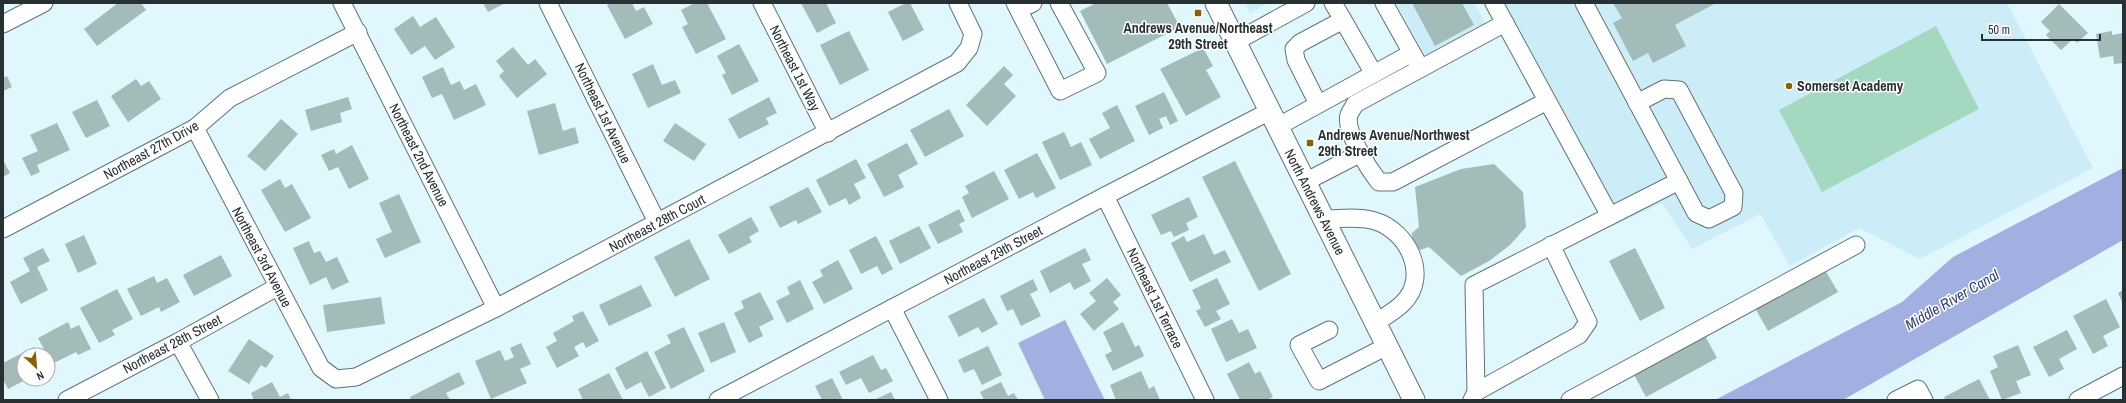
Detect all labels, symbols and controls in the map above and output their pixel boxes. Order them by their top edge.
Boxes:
marker: Andrews Avenue/Northeast 29th Street [1193,8,1203,18]
scale bar [1982,16,2100,42]
place label: Andrews Avenue/Northeast 29th Street [1123,19,1273,53]
street label: Northeast 1st Way [766,22,824,114]
text: 50 m [1988,22,2010,38]
street label: Northeast 1st Avenue [571,60,635,166]
place label: Somerset Academy [1797,77,1904,95]
marker: Somerset Academy [1784,81,1794,91]
street label: Northeast 2nd Avenue [385,100,453,210]
street label: Northeast 27th Drive [100,116,202,184]
place label: Andrews Avenue/Northwest 29th Street [1318,126,1470,160]
marker: Andrews Avenue/Northwest 29th Street [1305,138,1315,148]
street label: North Andrews Avenue [1281,146,1349,258]
street label: Northeast 28th Court [606,190,708,256]
street label: Northeast 3rd Avenue [228,204,296,310]
street label: Northeast 29th Street [941,221,1045,289]
street label: Northeast 1st Terrace [1123,245,1187,351]
water label: Middle River Canal [1901,264,2003,335]
street label: Northeast 28th Street [120,310,224,378]
north arrow [16,347,56,387]
text: N [34,368,46,384]

